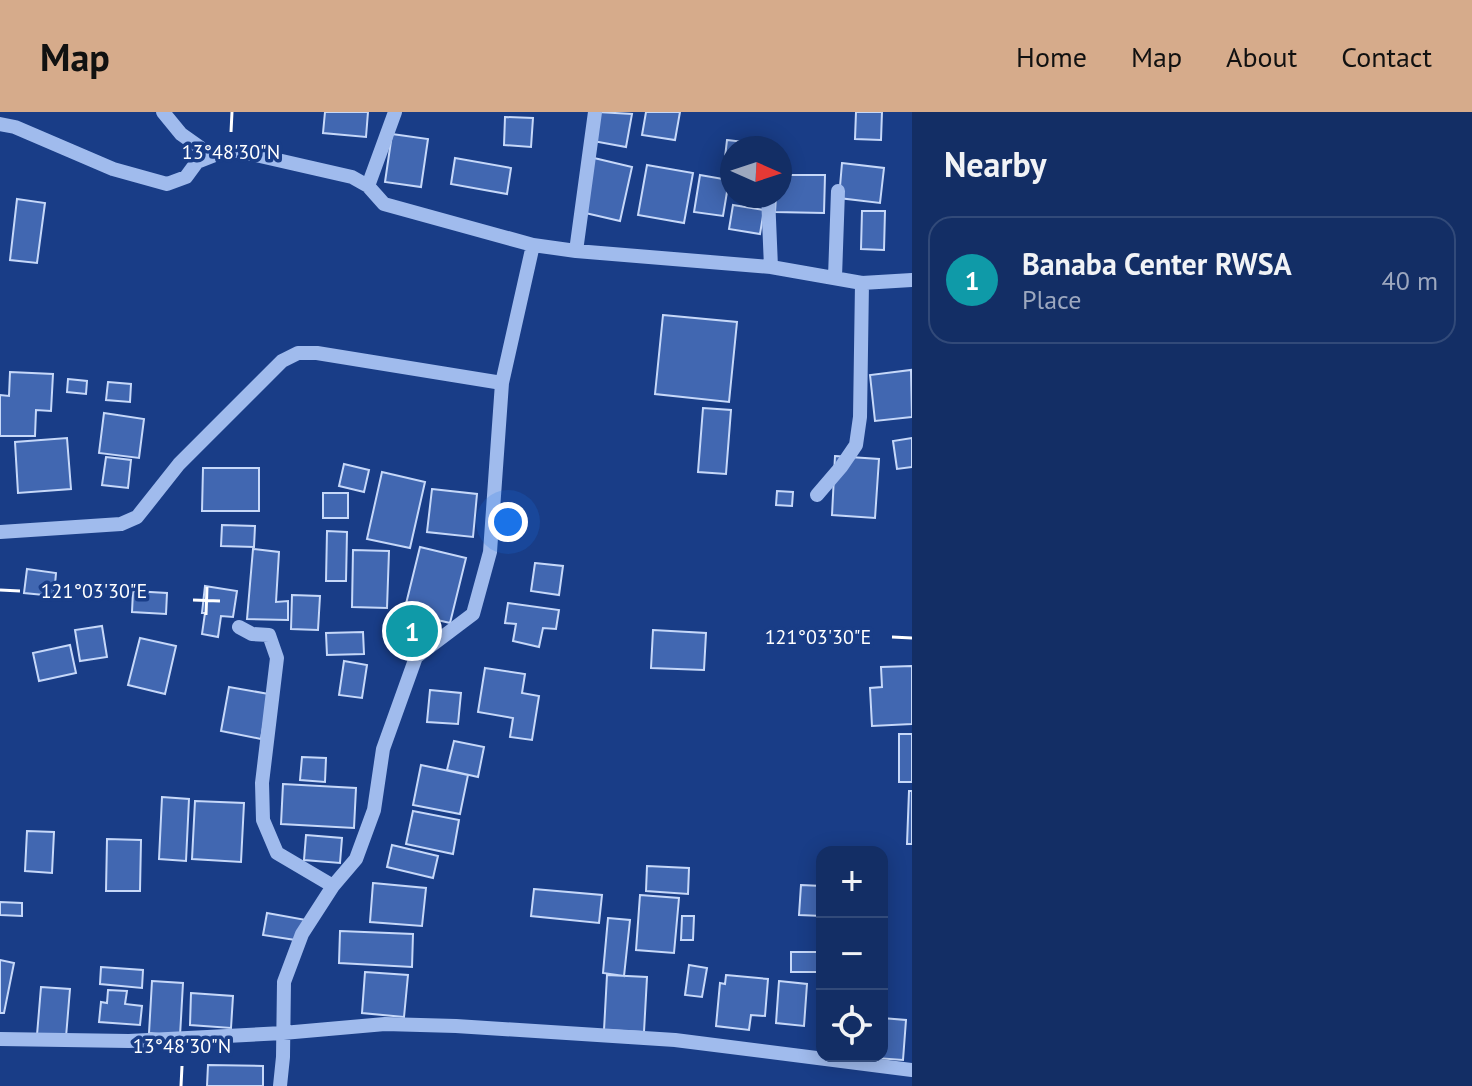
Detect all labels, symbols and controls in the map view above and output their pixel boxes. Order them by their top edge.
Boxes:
text: Map [40,32,110,81]
text: Home [1016,38,1087,75]
text: Map [1131,38,1182,75]
text: About [1226,38,1297,75]
text: Contact [1341,38,1432,75]
north arrow [720,136,792,208]
text: 13°48'30"N [182,139,280,165]
text: Nearby [944,142,1046,186]
text: Banaba Center RWSA [1022,244,1292,283]
text: 1 [965,264,979,297]
text: 40 m [1382,264,1438,297]
text: Place [1022,283,1081,316]
your location [488,502,528,542]
text: 121°03'30"E [41,578,147,604]
pin: 1 [386,601,438,661]
text: 121°03'30"E [765,624,871,650]
map controls [816,846,888,1062]
button: + [816,846,888,918]
button: − [816,918,888,990]
button: locate [816,990,888,1062]
text: 13°48'30"N [133,1033,231,1059]

